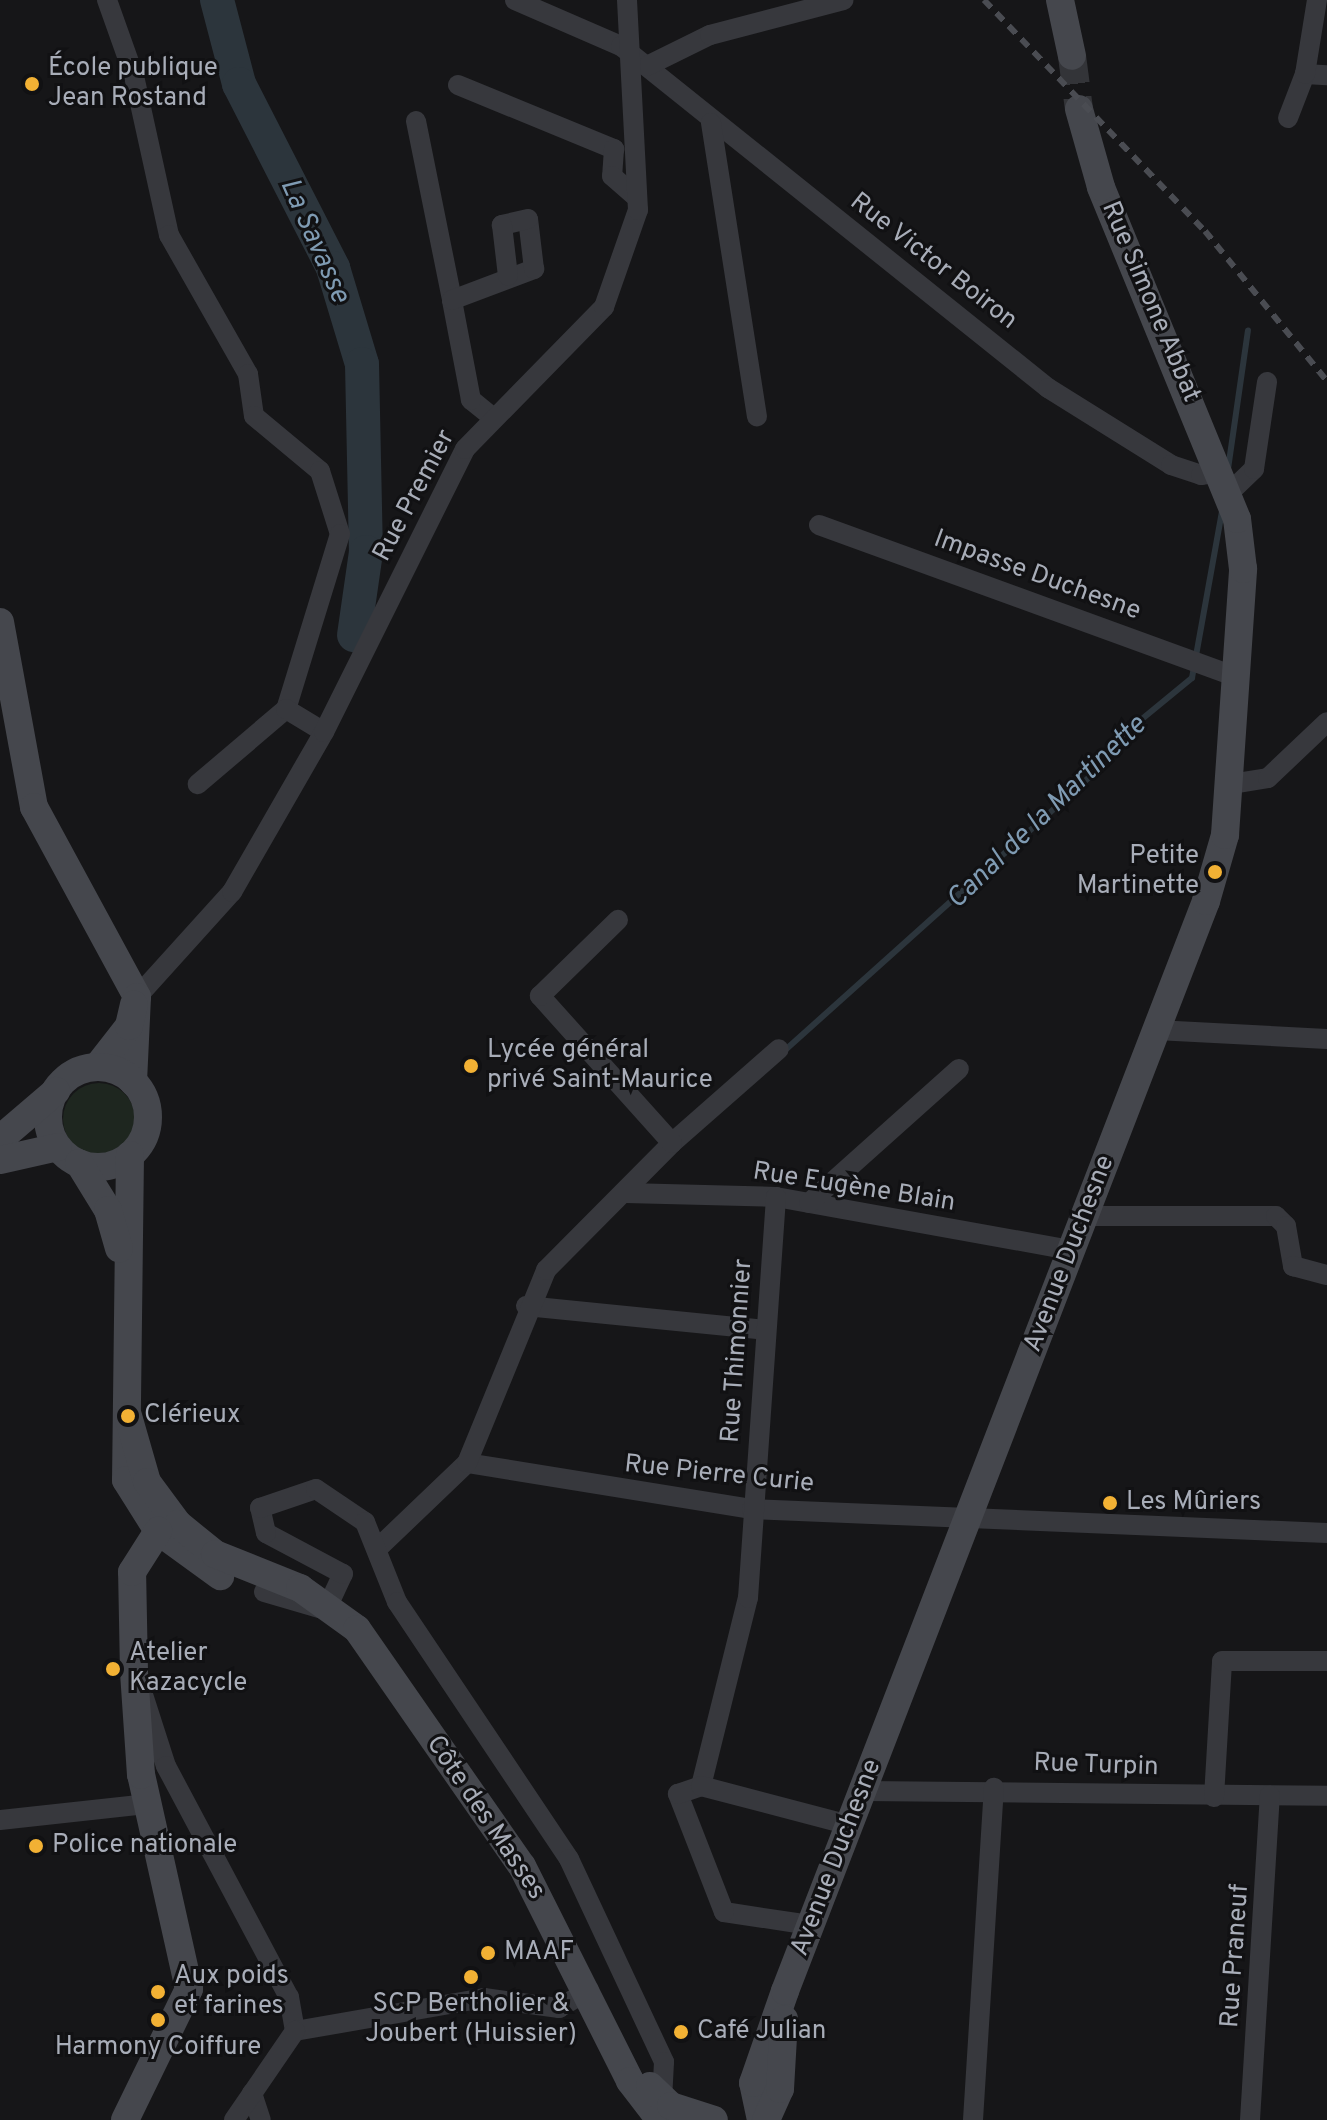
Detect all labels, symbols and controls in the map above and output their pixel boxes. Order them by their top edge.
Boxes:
place label: École publique Jean Rostand [48,53,218,114]
marker: École publique Jean Rostand [23,75,41,93]
water label: La Savasse [272,173,356,309]
street label: Rue Victor Boiron [843,187,1023,337]
street label: Rue Simone Abbat [1093,197,1207,407]
street label: Rue Premier [367,425,463,567]
street label: Impasse Duchesne [929,524,1145,628]
water label: Canal de la Martinette [940,709,1154,917]
place label: Petite Martinette [1077,841,1199,902]
marker: Petite Martinette [1206,863,1224,881]
place label: Lycée général privé Saint-Maurice [487,1035,713,1096]
marker: Lycée général privé Saint-Maurice [462,1057,480,1075]
street label: Avenue Duchesne [1018,1151,1122,1357]
street label: Rue Eugène Blain [751,1157,957,1219]
street label: Rue Thimonnier [716,1257,760,1445]
place label: Clérieux [144,1400,240,1432]
marker: Clérieux [119,1407,137,1425]
street label: Rue Pierre Curie [623,1450,815,1500]
place label: Les Mûriers [1126,1487,1261,1519]
marker: Les Mûriers [1101,1494,1119,1512]
place label: Atelier Kazacycle [129,1638,247,1700]
marker: Atelier Kazacycle [104,1660,122,1678]
street label: Côte des Masses [419,1730,551,1906]
street label: Rue Turpin [1032,1748,1160,1784]
street label: Avenue Duchesne [785,1755,889,1961]
place label: Police nationale [52,1830,237,1862]
marker: Police nationale [27,1837,45,1855]
street label: Rue Praneuf [1215,1883,1257,2029]
place label: MAAF [504,1937,574,1969]
marker: MAAF [479,1944,497,1962]
place label: Aux poids et farines [174,1961,289,2022]
marker: SCP Bertholier & Joubert (Huissier) [462,1968,480,1986]
marker: Aux poids et farines [149,1983,167,2001]
place label: SCP Bertholier & Joubert (Huissier) [365,1989,577,2050]
marker: Harmony Coiffure [149,2011,167,2029]
place label: Café Julian [697,2016,827,2048]
marker: Café Julian [672,2023,690,2041]
place label: Harmony Coiffure [55,2032,261,2064]

